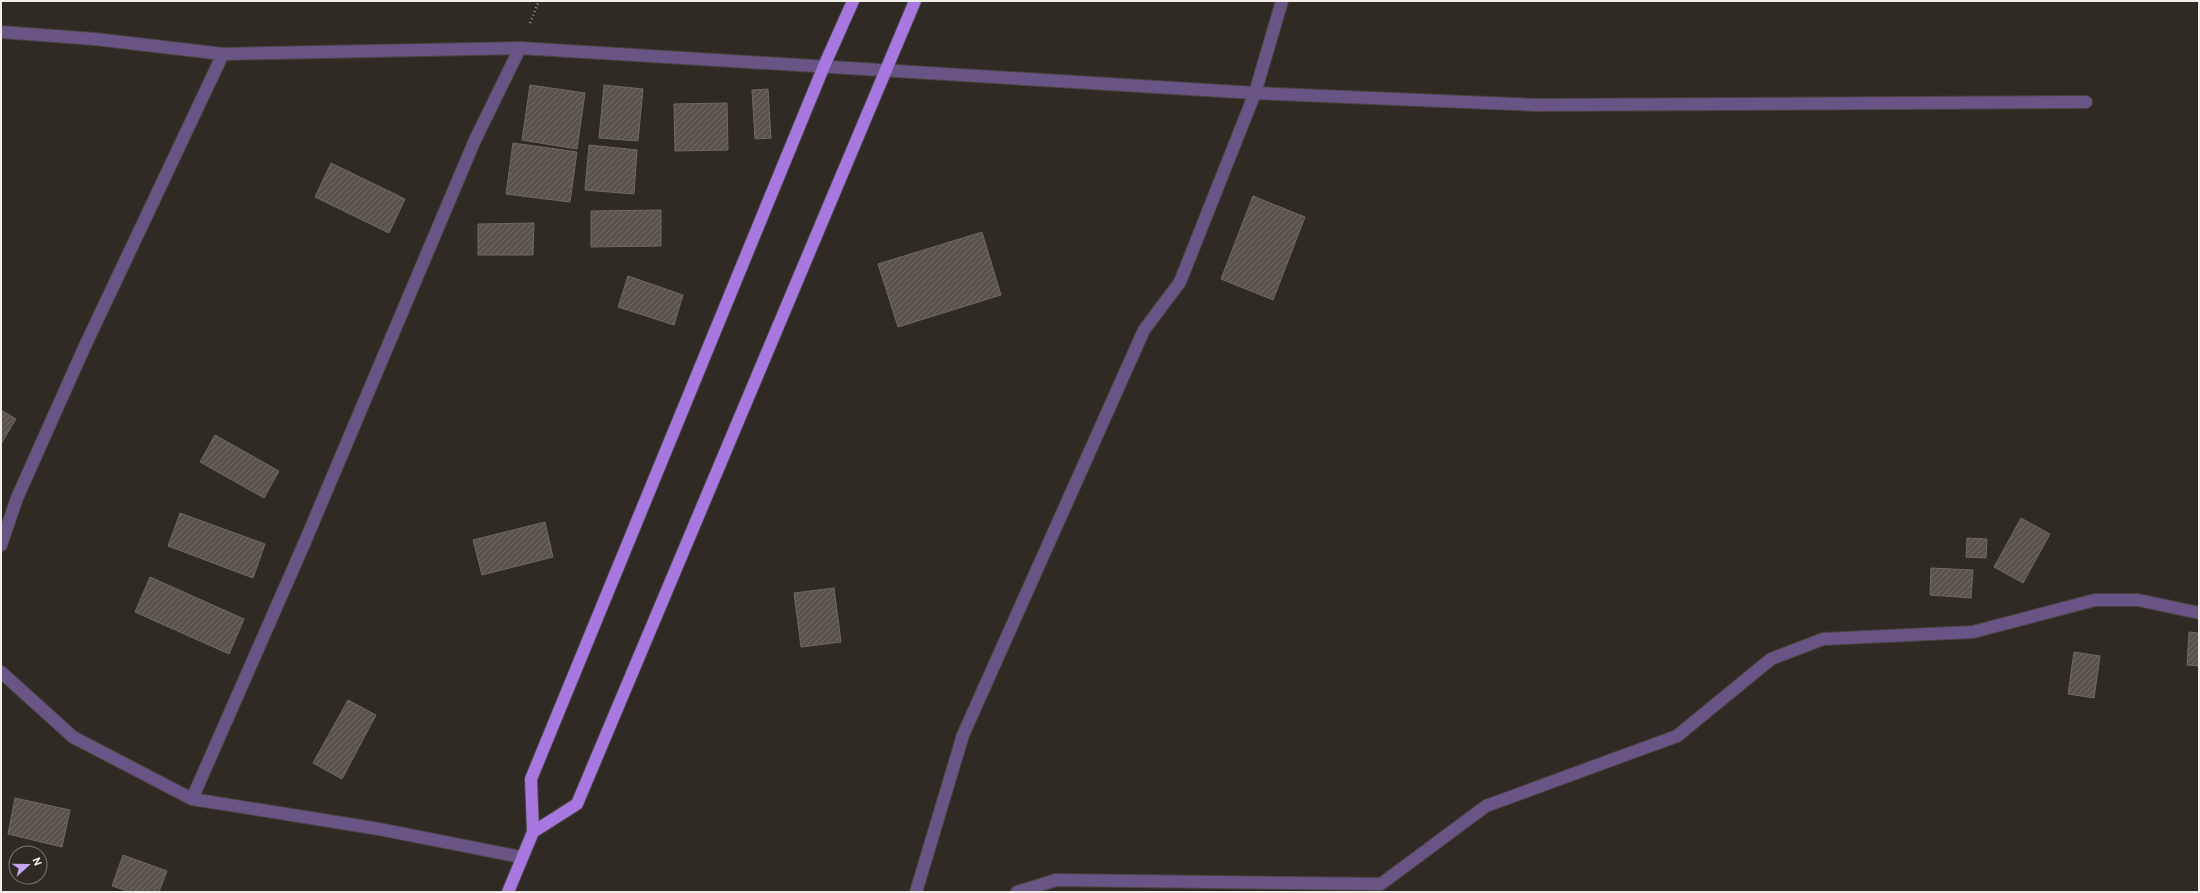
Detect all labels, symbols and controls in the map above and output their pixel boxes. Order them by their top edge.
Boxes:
north arrow [8,845,48,885]
text: N [28,856,44,868]

